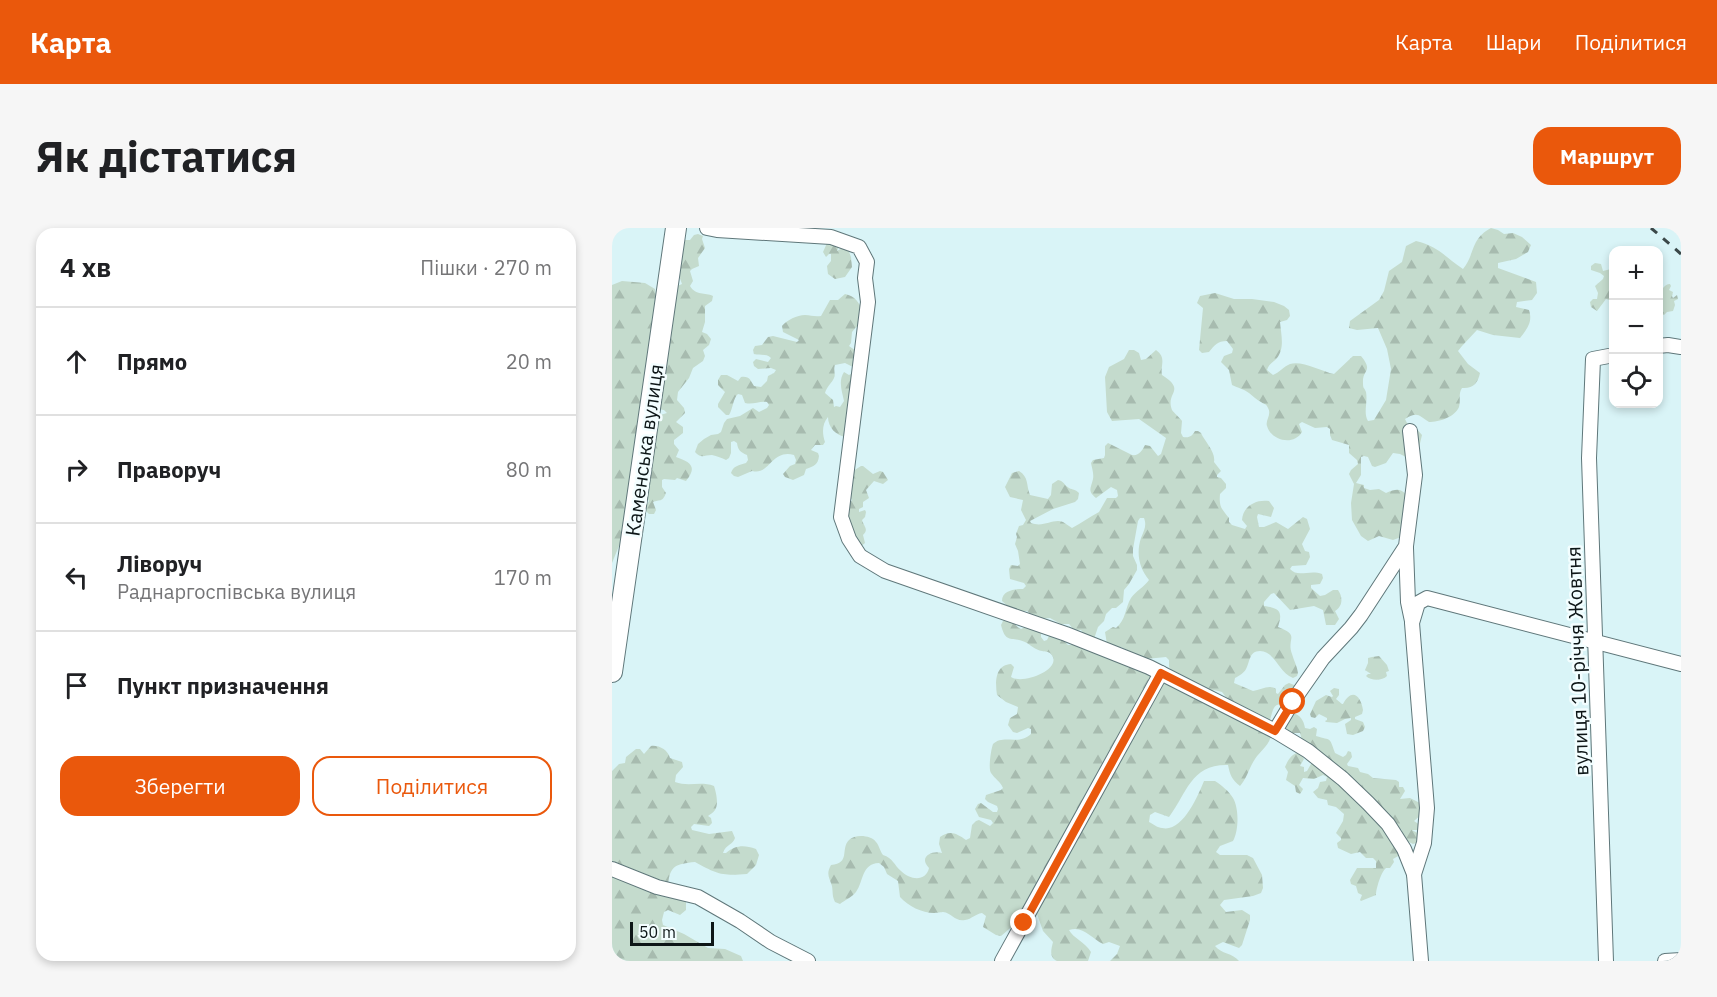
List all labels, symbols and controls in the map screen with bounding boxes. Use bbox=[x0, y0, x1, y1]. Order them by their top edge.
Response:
text: Карта bbox=[30, 24, 111, 61]
text: Карта bbox=[1395, 28, 1453, 56]
text: Шари bbox=[1486, 28, 1542, 56]
text: Поділитися bbox=[1575, 28, 1687, 56]
button: Маршрут bbox=[1533, 127, 1681, 185]
text: Як дістатися bbox=[36, 129, 297, 184]
map controls bbox=[1609, 246, 1663, 408]
button: + bbox=[1609, 246, 1663, 300]
text: 4 хв bbox=[60, 250, 111, 284]
text: Пішки · 270 m bbox=[420, 254, 552, 281]
button: − bbox=[1609, 300, 1663, 354]
icon: ahead bbox=[60, 345, 93, 378]
text: Прямо bbox=[117, 347, 187, 376]
text: 20 m bbox=[506, 348, 552, 375]
button: locate bbox=[1609, 354, 1663, 408]
street label: Каменська вулиця bbox=[619, 362, 669, 538]
icon: right bbox=[60, 453, 93, 486]
text: Праворуч bbox=[117, 455, 221, 484]
text: 80 m bbox=[506, 456, 552, 483]
street label: вулиця 10-річчя Жовтня bbox=[1559, 546, 1595, 776]
text: Ліворуч bbox=[117, 549, 202, 578]
icon: left bbox=[60, 561, 93, 594]
text: 170 m bbox=[494, 564, 552, 591]
text: Раднаргоспівська вулиця bbox=[117, 578, 356, 605]
icon: arrive bbox=[60, 669, 93, 702]
text: Пункт призначення bbox=[117, 671, 329, 700]
route start bbox=[1279, 688, 1305, 714]
button: Зберегти bbox=[60, 756, 300, 816]
button: Поділитися bbox=[312, 756, 552, 816]
route end bbox=[1010, 909, 1036, 935]
scale bar bbox=[630, 919, 714, 946]
text: 50 m bbox=[639, 922, 676, 942]

